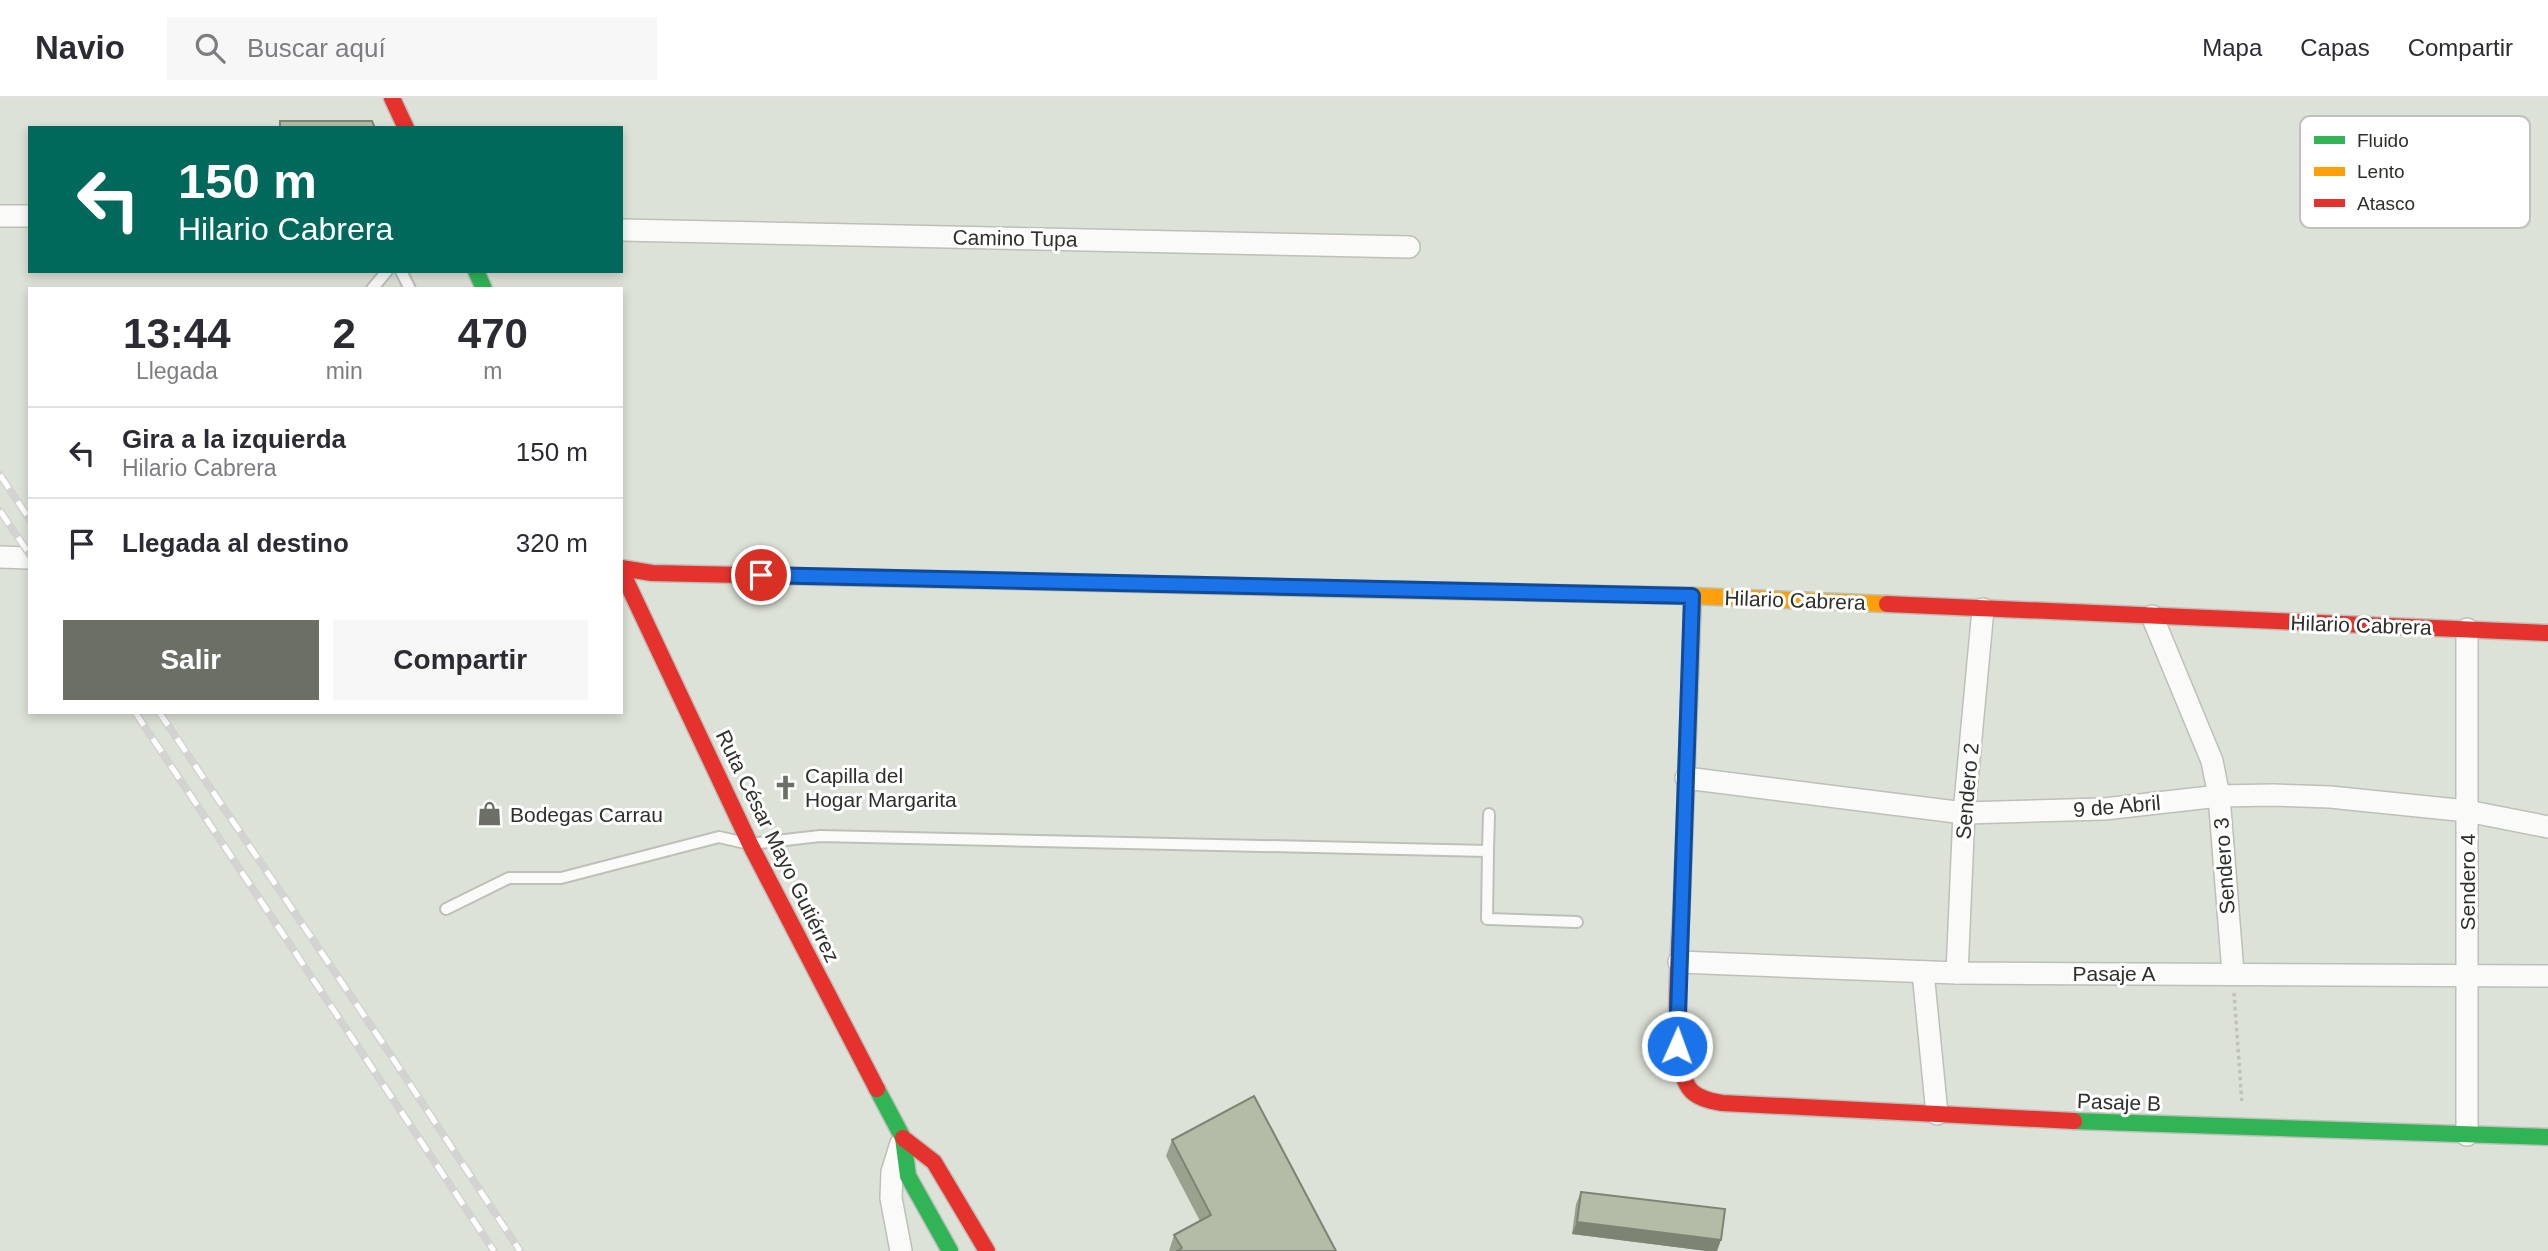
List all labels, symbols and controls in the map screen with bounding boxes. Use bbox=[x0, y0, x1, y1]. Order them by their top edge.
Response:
search box bbox=[167, 17, 657, 80]
text: Navio bbox=[35, 29, 125, 66]
icon: search bbox=[191, 29, 229, 67]
text: Buscar aquí bbox=[247, 33, 386, 63]
text: Mapa bbox=[2202, 34, 2262, 61]
text: Capas bbox=[2300, 34, 2370, 61]
text: Compartir bbox=[2408, 34, 2513, 61]
legend bbox=[2300, 116, 2530, 228]
text: Fluido bbox=[2357, 130, 2409, 151]
icon: left bbox=[63, 154, 154, 245]
text: 150 m bbox=[178, 154, 317, 208]
text: Lento bbox=[2357, 161, 2405, 182]
text: Atasco bbox=[2357, 193, 2415, 214]
text: Hilario Cabrera bbox=[178, 211, 393, 247]
street label: Camino Tupa bbox=[952, 225, 1078, 251]
text: 13:44 bbox=[123, 310, 231, 357]
text: 2 bbox=[332, 310, 356, 357]
text: 470 bbox=[458, 310, 528, 357]
text: Llegada bbox=[136, 358, 218, 384]
text: min bbox=[326, 358, 363, 384]
text: m bbox=[483, 358, 502, 384]
text: Gira a la izquierda bbox=[122, 424, 346, 454]
icon: left bbox=[63, 434, 101, 472]
text: 150 m bbox=[516, 437, 588, 467]
text: Hilario Cabrera bbox=[122, 455, 277, 481]
icon: arrive bbox=[63, 525, 101, 563]
text: Llegada al destino bbox=[122, 528, 349, 558]
text: 320 m bbox=[516, 528, 588, 558]
pin bbox=[731, 545, 791, 605]
icon: arrive bbox=[742, 556, 780, 594]
street label: Hilario Cabrera bbox=[1724, 586, 1866, 614]
street label: Hilario Cabrera bbox=[2290, 611, 2432, 639]
button: Salir bbox=[63, 620, 319, 700]
button: Compartir bbox=[333, 620, 588, 700]
street label: Ruta César Mayo Gutiérrez bbox=[712, 726, 844, 966]
street label: Sendero 2 bbox=[1951, 742, 1983, 840]
place label: Capilla del Hogar Margarita bbox=[805, 764, 957, 811]
church icon: Capilla del Hogar Margarita bbox=[771, 773, 799, 801]
street label: 9 de Abril bbox=[2072, 791, 2162, 821]
shop icon: Bodegas Carrau bbox=[476, 800, 504, 828]
place label: Bodegas Carrau bbox=[510, 803, 663, 826]
street label: Sendero 3 bbox=[2209, 817, 2239, 915]
street label: Sendero 4 bbox=[2456, 833, 2479, 930]
street label: Pasaje A bbox=[2073, 962, 2155, 985]
position arrow bbox=[1640, 1009, 1714, 1083]
street label: Pasaje B bbox=[2077, 1089, 2161, 1115]

